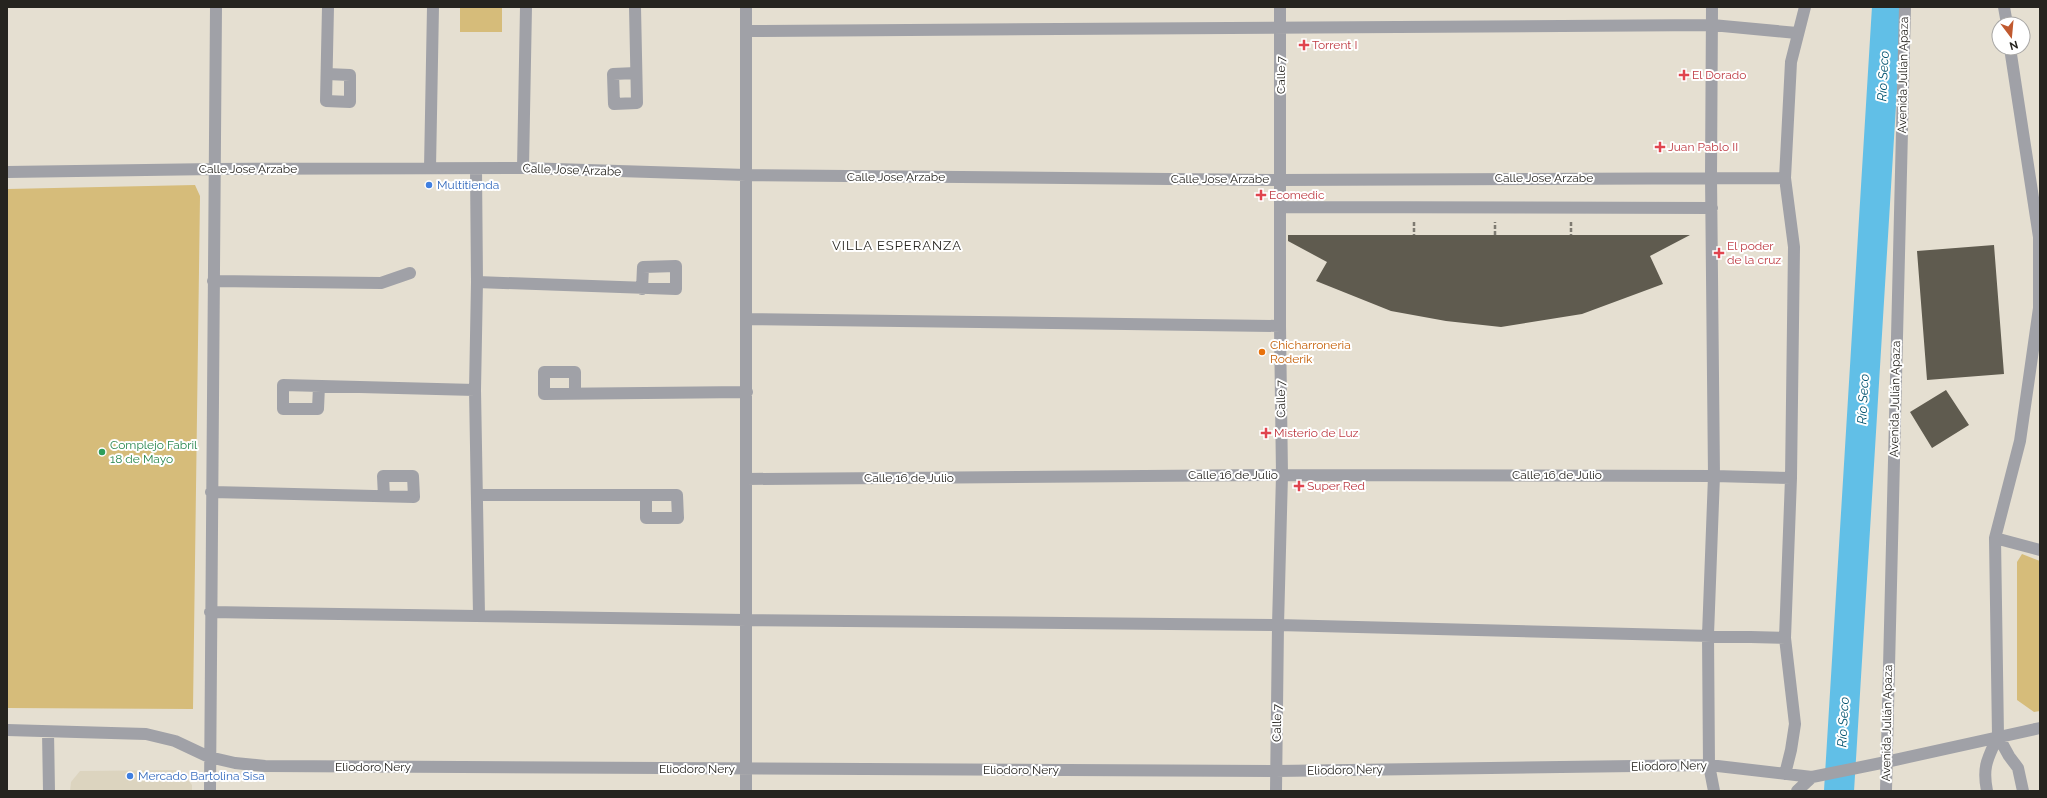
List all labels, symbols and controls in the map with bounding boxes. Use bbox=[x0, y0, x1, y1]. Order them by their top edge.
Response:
north arrow bbox=[1991, 16, 2031, 56]
street label: Avenida Julián Apaza bbox=[1895, 17, 1911, 133]
place label: Torrent I bbox=[1312, 38, 1357, 52]
text: N bbox=[2008, 38, 2019, 53]
marker: Torrent I bbox=[1299, 40, 1309, 50]
water label: Río Seco bbox=[1874, 50, 1892, 102]
street label: Calle 7 bbox=[1274, 56, 1288, 94]
place label: El Dorado bbox=[1692, 68, 1746, 82]
marker: El Dorado bbox=[1679, 70, 1689, 80]
place label: Juan Pablo II bbox=[1668, 140, 1738, 154]
marker: Juan Pablo II bbox=[1655, 142, 1665, 152]
street label: Calle Jose Arzabe bbox=[522, 161, 622, 179]
street label: Calle Jose Arzabe bbox=[199, 162, 297, 176]
street label: Calle Jose Arzabe bbox=[847, 170, 945, 184]
street label: Calle Jose Arzabe bbox=[1495, 171, 1593, 185]
street label: Calle Jose Arzabe bbox=[1171, 172, 1269, 186]
place label: Multitienda bbox=[437, 178, 499, 192]
marker: Multitienda bbox=[424, 180, 434, 190]
place label: Ecomedic bbox=[1269, 188, 1325, 202]
marker: Ecomedic bbox=[1256, 190, 1266, 200]
district label: VILLA ESPERANZA bbox=[832, 238, 962, 253]
place label: El poder de la cruz bbox=[1727, 239, 1781, 267]
marker: El poder de la cruz bbox=[1714, 248, 1724, 258]
place label: Chicharroneria Roderik bbox=[1270, 338, 1351, 366]
street label: Avenida Julián Apaza bbox=[1887, 341, 1903, 457]
marker: Chicharroneria Roderik bbox=[1257, 347, 1267, 357]
water label: Río Seco bbox=[1854, 373, 1872, 425]
street label: Calle 7 bbox=[1274, 379, 1288, 418]
place label: Misterio de Luz bbox=[1274, 426, 1359, 440]
marker: Misterio de Luz bbox=[1261, 428, 1271, 438]
place label: Complejo Fabril 18 de Mayo bbox=[110, 438, 198, 466]
marker: Complejo Fabril 18 de Mayo bbox=[97, 447, 107, 457]
street label: Calle 16 de Julio bbox=[1188, 468, 1278, 482]
street label: Calle 16 de Julio bbox=[1512, 468, 1602, 482]
street label: Calle 16 de Julio bbox=[864, 471, 954, 485]
place label: Super Red bbox=[1307, 479, 1365, 493]
marker: Super Red bbox=[1294, 481, 1304, 491]
street label: Avenida Julián Apaza bbox=[1879, 665, 1895, 781]
water label: Río Seco bbox=[1834, 696, 1852, 748]
street label: Calle 7 bbox=[1270, 703, 1284, 742]
street label: Eliodoro Nery bbox=[1631, 758, 1708, 774]
street label: Eliodoro Nery bbox=[335, 760, 412, 774]
street label: Eliodoro Nery bbox=[659, 762, 736, 776]
street label: Eliodoro Nery bbox=[1307, 762, 1384, 778]
street label: Eliodoro Nery bbox=[983, 763, 1060, 777]
place label: Mercado Bartolina Sisa bbox=[138, 769, 265, 783]
marker: Mercado Bartolina Sisa bbox=[125, 771, 135, 781]

